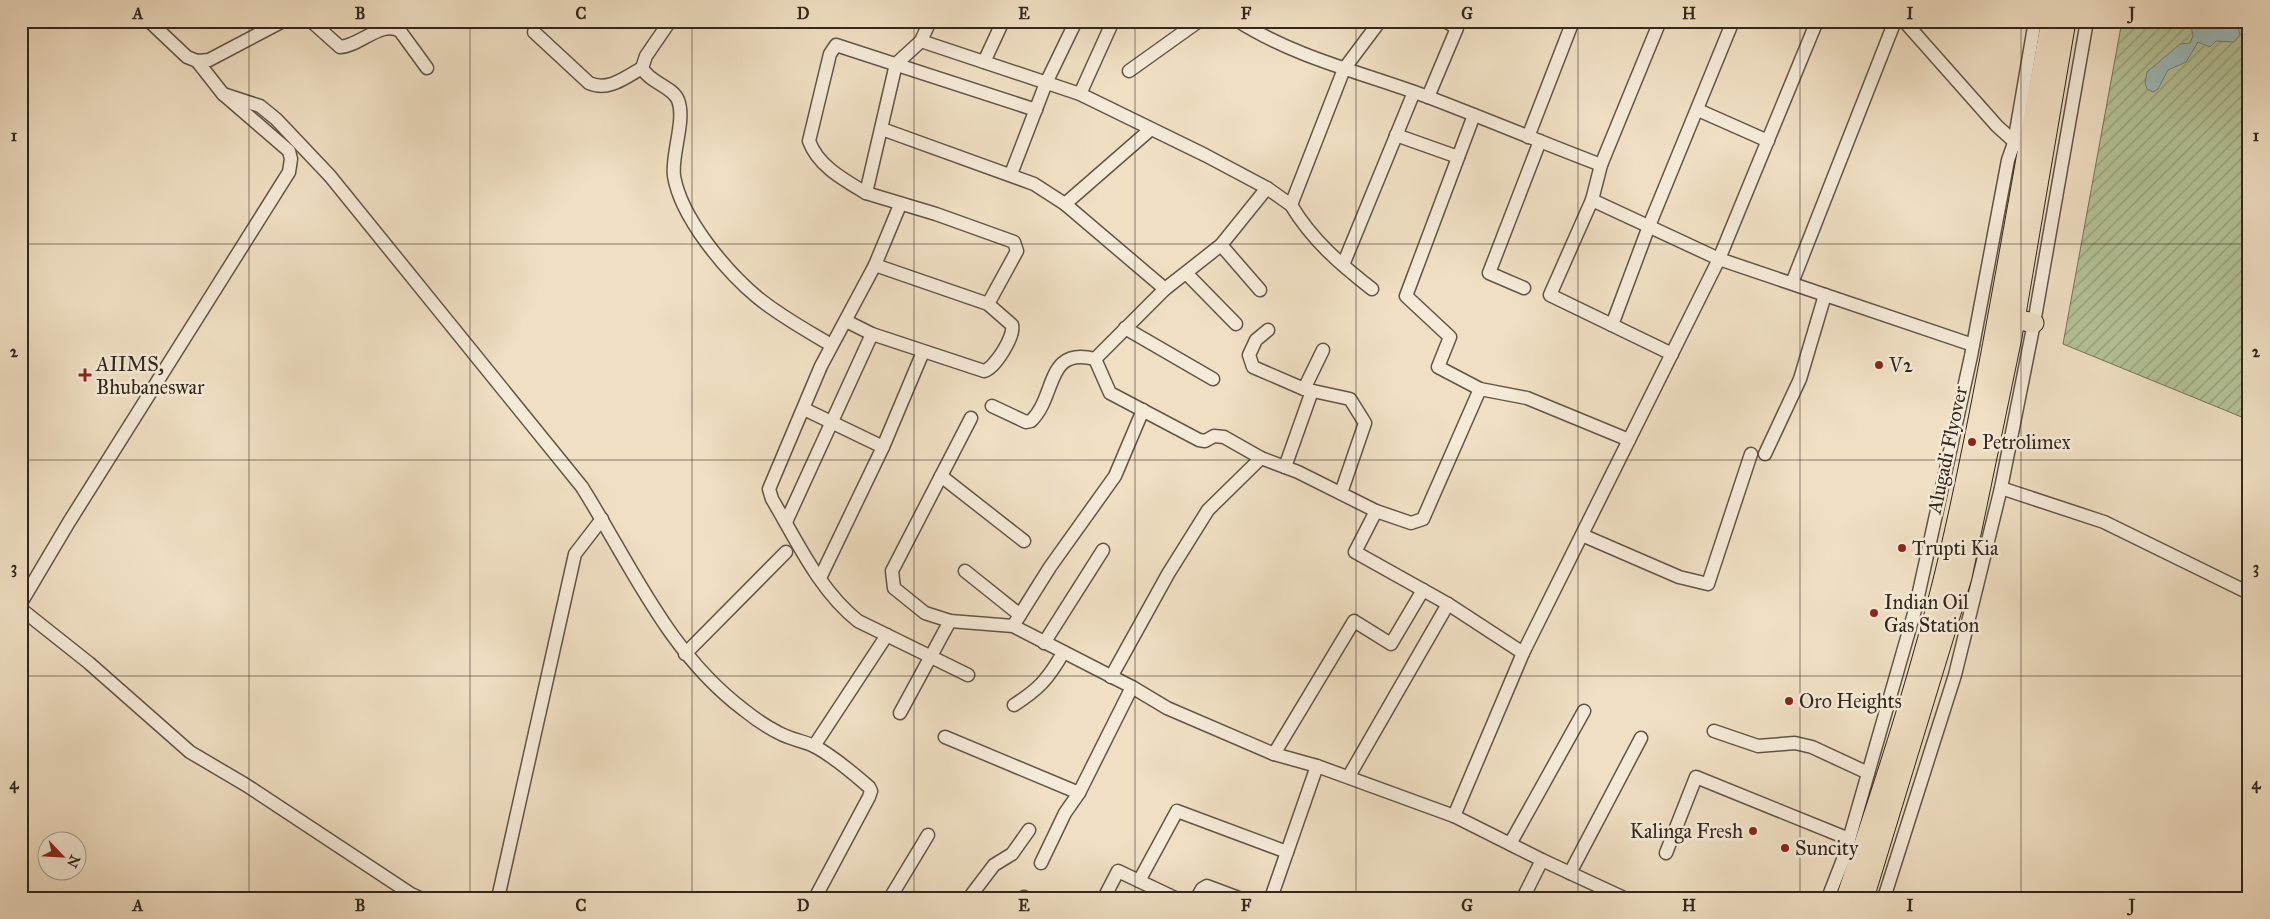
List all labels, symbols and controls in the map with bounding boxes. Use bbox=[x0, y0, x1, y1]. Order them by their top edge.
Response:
text: A bbox=[132, 4, 144, 23]
text: B bbox=[355, 4, 365, 23]
text: C bbox=[576, 4, 587, 23]
text: D bbox=[797, 4, 810, 23]
text: E bbox=[1018, 4, 1030, 23]
text: F bbox=[1241, 4, 1252, 23]
text: G bbox=[1461, 4, 1473, 23]
text: H bbox=[1682, 4, 1696, 23]
text: I bbox=[1907, 4, 1914, 23]
text: J bbox=[2127, 4, 2136, 24]
text: 1 bbox=[11, 126, 18, 145]
text: 1 bbox=[2253, 126, 2260, 145]
text: 2 bbox=[10, 342, 19, 361]
text: 2 bbox=[2252, 342, 2261, 361]
place label: AIIMS, Bhubaneswar bbox=[95, 352, 205, 399]
place label: V2 bbox=[1888, 353, 1913, 377]
marker: V2 bbox=[1873, 359, 1885, 371]
marker: AIIMS, Bhubaneswar bbox=[78, 368, 92, 382]
street label: Alugadi Flyover bbox=[1922, 384, 1973, 517]
place label: Petrolimex bbox=[1982, 430, 2071, 454]
marker: Petrolimex bbox=[1966, 436, 1978, 448]
place label: Trupti Kia bbox=[1912, 536, 1999, 560]
marker: Trupti Kia bbox=[1896, 542, 1908, 554]
text: 3 bbox=[11, 558, 17, 578]
text: 3 bbox=[2253, 558, 2259, 578]
place label: Indian Oil Gas Station bbox=[1884, 590, 1979, 637]
marker: Indian Oil Gas Station bbox=[1868, 607, 1880, 619]
place label: Oro Heights bbox=[1799, 689, 1902, 714]
marker: Oro Heights bbox=[1783, 695, 1795, 707]
text: 4 bbox=[10, 774, 20, 794]
text: 4 bbox=[2252, 774, 2262, 794]
place label: Kalinga Fresh bbox=[1630, 819, 1743, 844]
marker: Kalinga Fresh bbox=[1747, 825, 1759, 837]
north arrow bbox=[38, 832, 88, 882]
place label: Suncity bbox=[1795, 836, 1859, 860]
marker: Suncity bbox=[1779, 842, 1791, 854]
text: N bbox=[63, 852, 84, 870]
text: A bbox=[132, 896, 144, 915]
text: B bbox=[355, 896, 365, 915]
text: C bbox=[576, 896, 587, 915]
text: D bbox=[797, 896, 810, 915]
text: E bbox=[1018, 896, 1030, 915]
text: F bbox=[1241, 896, 1252, 915]
text: G bbox=[1461, 896, 1473, 915]
text: H bbox=[1682, 896, 1696, 915]
text: I bbox=[1907, 896, 1914, 915]
text: J bbox=[2127, 896, 2136, 916]

